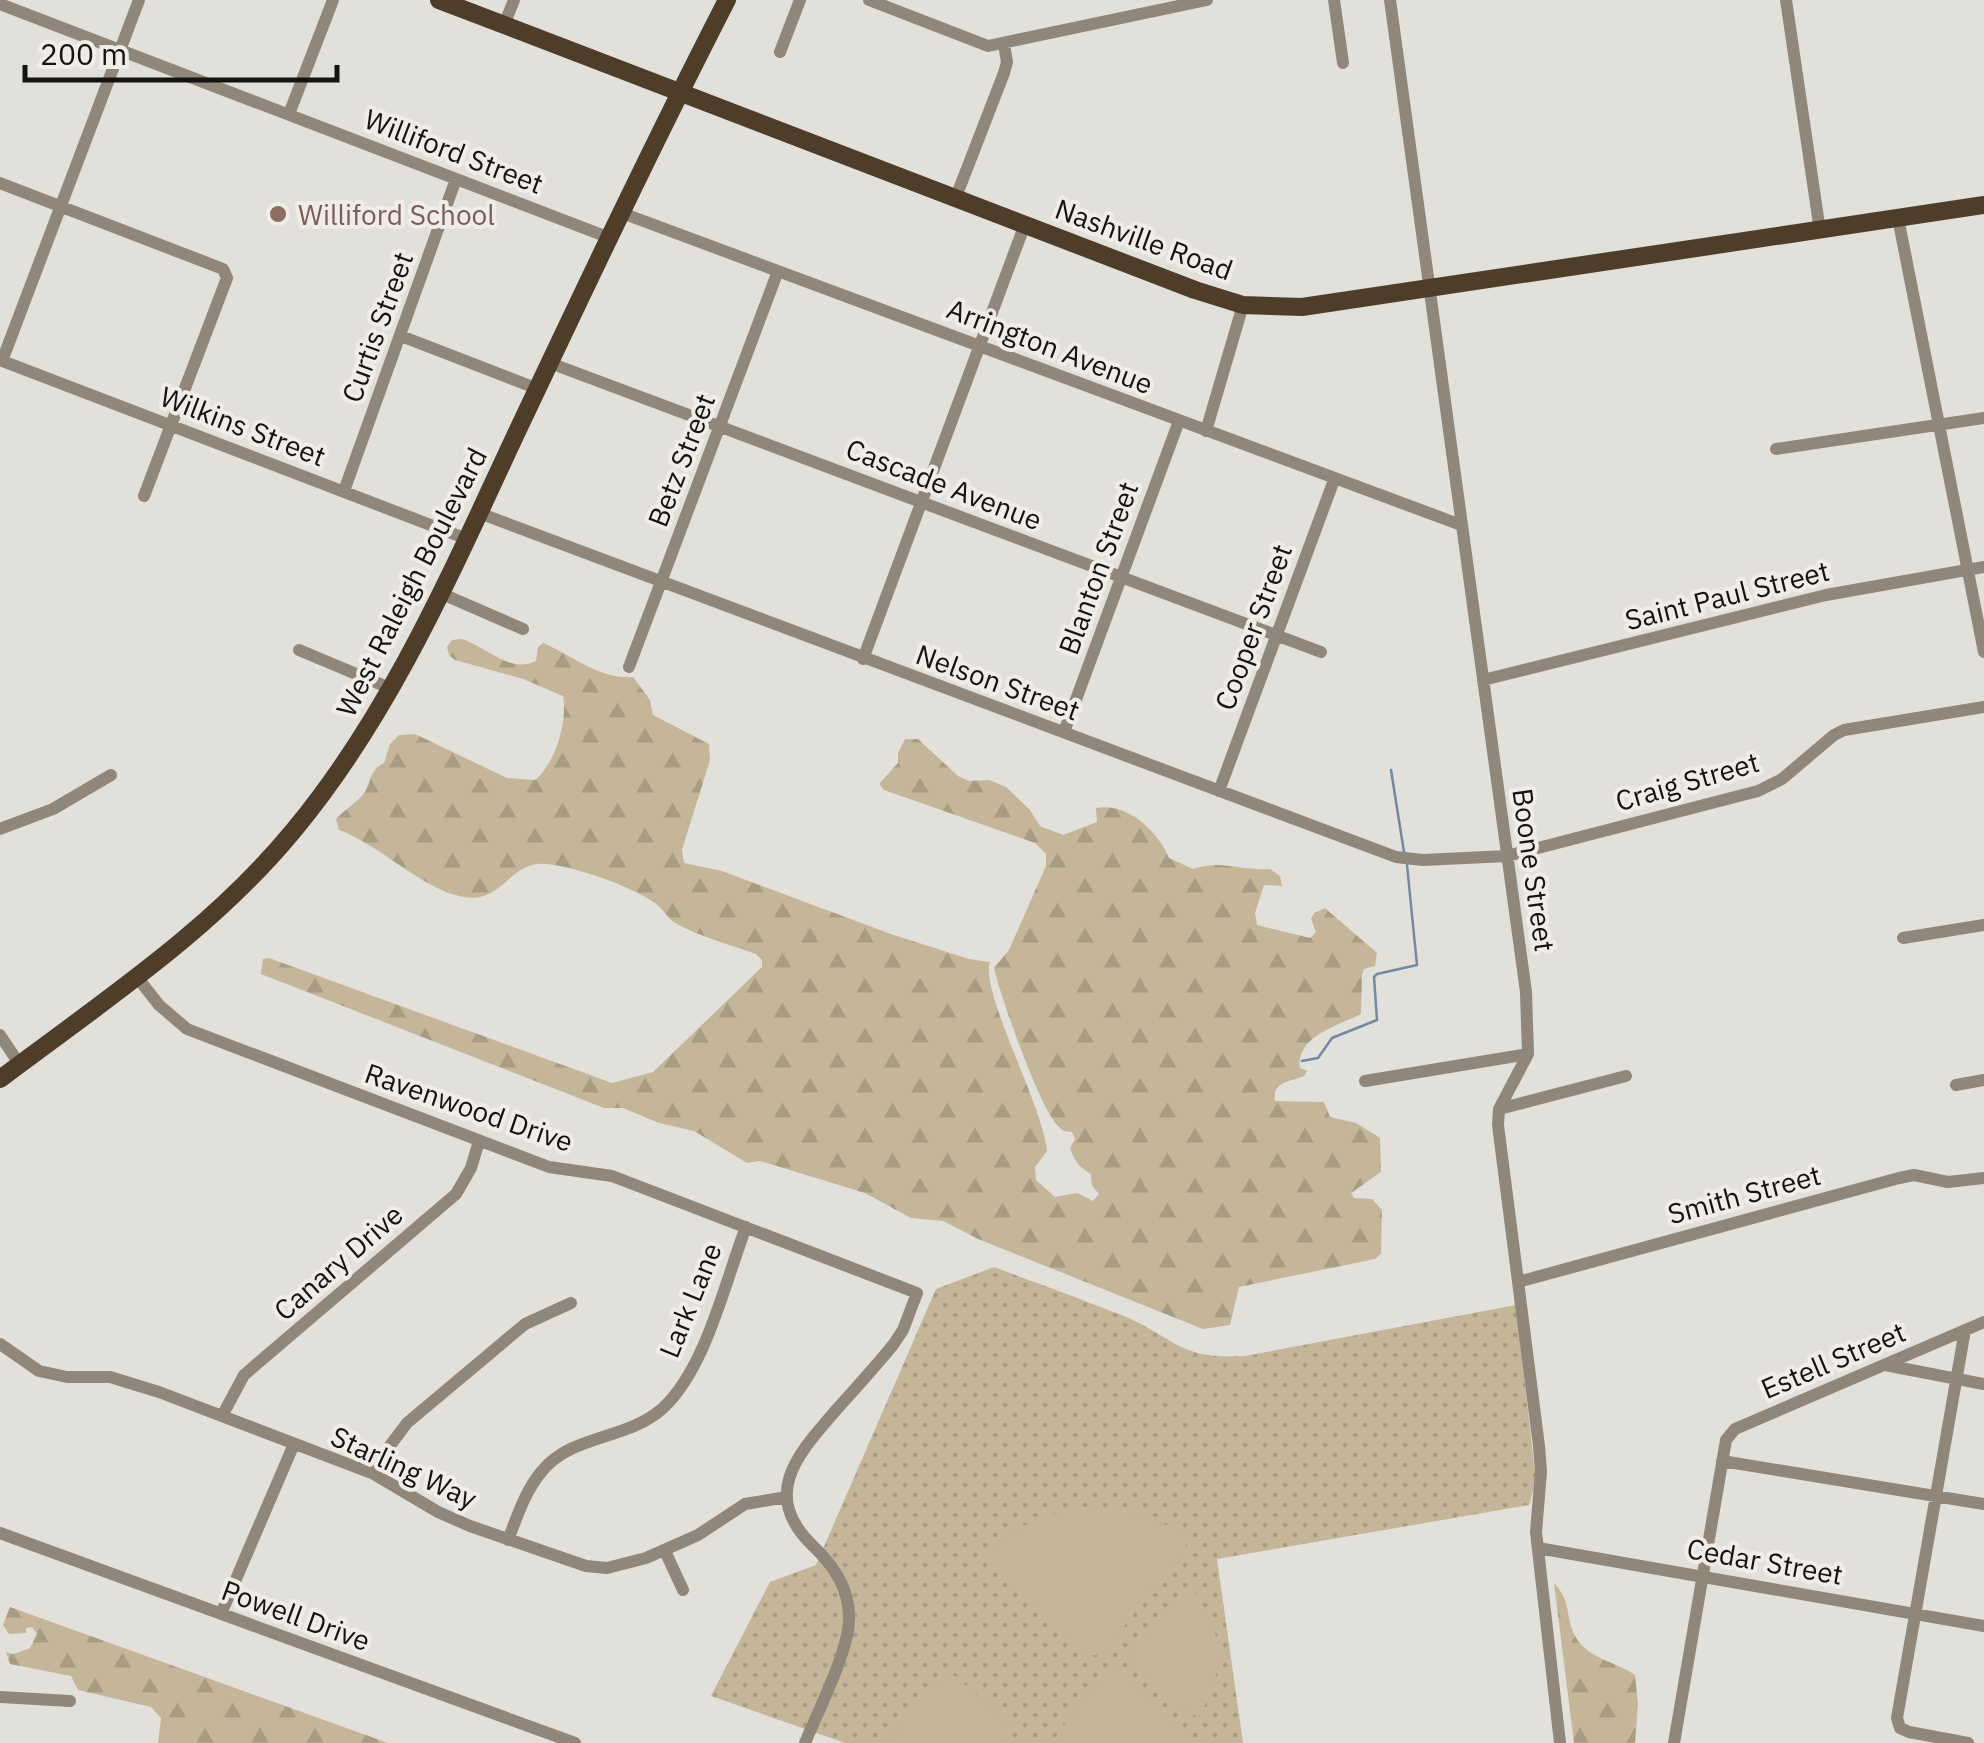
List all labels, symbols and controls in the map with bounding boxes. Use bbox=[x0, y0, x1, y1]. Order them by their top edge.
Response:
scale bar bbox=[25, 20, 338, 82]
text: 200 m bbox=[40, 34, 127, 73]
street label: Williford Street bbox=[359, 100, 549, 202]
street label: Nashville Road bbox=[1050, 190, 1238, 288]
place label: Williford School bbox=[298, 196, 495, 233]
marker: Williford School bbox=[267, 203, 289, 225]
street label: Curtis Street bbox=[333, 247, 421, 407]
street label: Arrington Avenue bbox=[942, 290, 1158, 402]
street label: Wilkins Street bbox=[155, 378, 331, 474]
street label: Betz Street bbox=[639, 388, 723, 532]
street label: Cascade Avenue bbox=[841, 430, 1047, 538]
street label: West Raleigh Boulevard bbox=[327, 441, 495, 723]
street label: Blanton Street bbox=[1050, 476, 1146, 660]
street label: Cooper Street bbox=[1206, 539, 1300, 715]
street label: Saint Paul Street bbox=[1621, 552, 1833, 638]
street label: Nelson Street bbox=[911, 635, 1085, 729]
street label: Craig Street bbox=[1611, 743, 1763, 819]
street label: Boone Street bbox=[1504, 786, 1564, 954]
street label: Ravenwood Drive bbox=[360, 1054, 578, 1160]
street label: Smith Street bbox=[1663, 1156, 1825, 1232]
street label: Canary Drive bbox=[266, 1196, 410, 1328]
street label: Lark Lane bbox=[650, 1237, 730, 1363]
street label: Estell Street bbox=[1755, 1313, 1911, 1407]
street label: Starling Way bbox=[325, 1417, 483, 1517]
street label: Cedar Street bbox=[1684, 1529, 1846, 1593]
street label: Powell Drive bbox=[217, 1571, 375, 1659]

